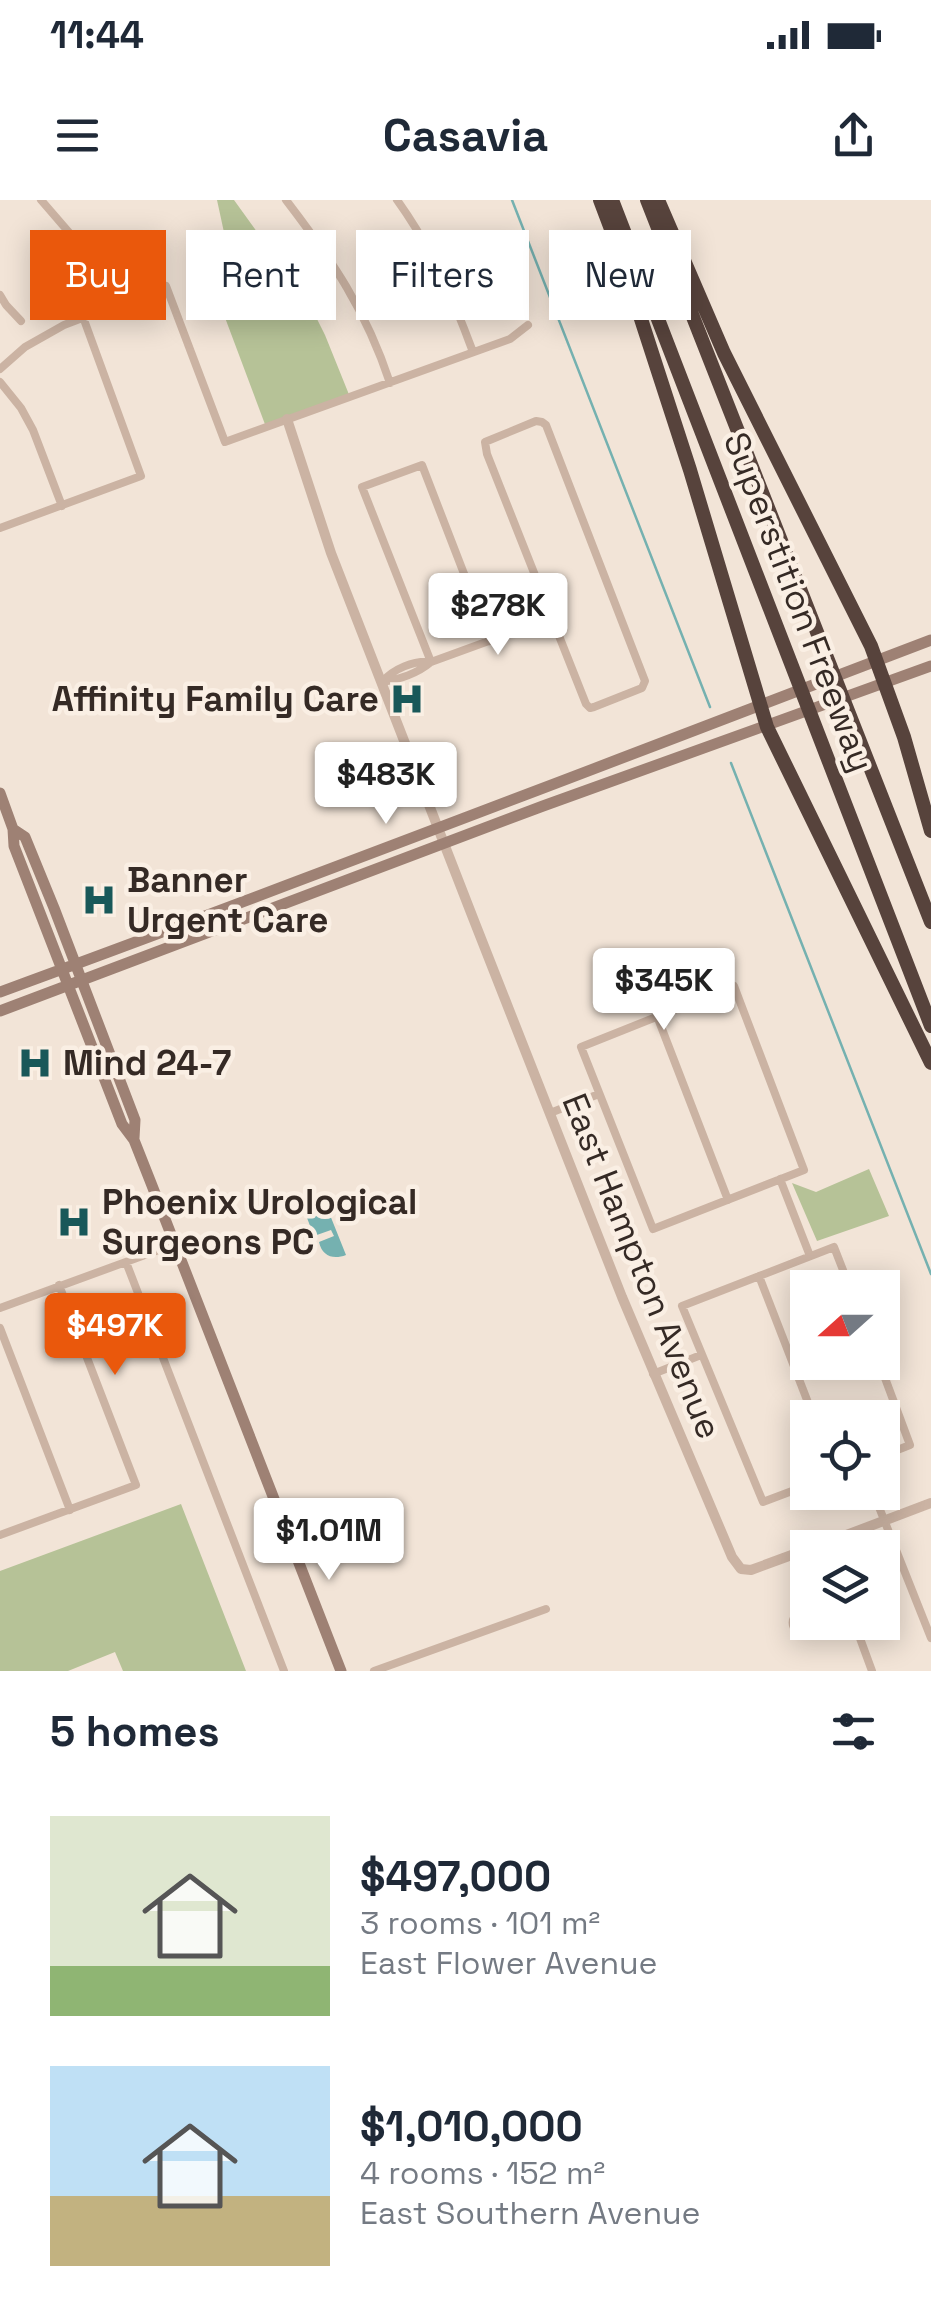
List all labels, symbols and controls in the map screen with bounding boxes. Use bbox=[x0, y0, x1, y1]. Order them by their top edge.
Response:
text: 11:44 bbox=[50, 11, 144, 59]
text: Casavia bbox=[383, 107, 548, 164]
icon: menu bbox=[50, 108, 105, 163]
icon: share bbox=[826, 108, 881, 163]
chip: Buy bbox=[30, 230, 166, 320]
chip: Rent bbox=[186, 230, 336, 320]
chip: Filters bbox=[356, 230, 529, 320]
chip: New bbox=[549, 230, 691, 320]
street label: Superstition Freeway bbox=[714, 426, 884, 778]
pin: $278K bbox=[428, 573, 568, 658]
text: $278K bbox=[450, 585, 546, 625]
place label: Affinity Family Care bbox=[52, 677, 379, 721]
hospital icon: Affinity Family Care bbox=[388, 680, 426, 718]
pin: $483K bbox=[316, 742, 456, 827]
text: $483K bbox=[337, 754, 435, 794]
place label: Banner Urgent Care bbox=[127, 858, 328, 942]
hospital icon: Banner Urgent Care bbox=[80, 881, 118, 919]
pin: $345K bbox=[594, 948, 734, 1033]
text: $345K bbox=[615, 960, 713, 1000]
place label: Mind 24-7 bbox=[63, 1041, 231, 1085]
hospital icon: Mind 24-7 bbox=[16, 1044, 54, 1082]
street label: East Hampton Avenue bbox=[553, 1087, 731, 1445]
place label: Phoenix Urological Surgeons PC bbox=[102, 1180, 417, 1264]
hospital icon: Phoenix Urological Surgeons PC bbox=[55, 1203, 93, 1241]
north arrow bbox=[790, 1270, 900, 1380]
map controls bbox=[790, 1270, 900, 1640]
pin: $497K bbox=[45, 1293, 185, 1378]
text: $497K bbox=[67, 1305, 163, 1345]
button: locate bbox=[790, 1400, 900, 1510]
pin: $1.01M bbox=[248, 1498, 410, 1583]
text: $1.01M bbox=[276, 1510, 382, 1550]
button: layers bbox=[790, 1530, 900, 1640]
icon: filters bbox=[826, 1704, 881, 1759]
text: 5 homes bbox=[50, 1705, 220, 1758]
text: $497,000 bbox=[360, 1850, 551, 1903]
icon: home bbox=[130, 1856, 250, 1976]
text: 3 rooms · 101 m² bbox=[360, 1903, 600, 1943]
text: East Flower Avenue bbox=[360, 1943, 657, 1983]
text: $1,010,000 bbox=[360, 2100, 583, 2153]
icon: home bbox=[130, 2106, 250, 2226]
text: 4 rooms · 152 m² bbox=[360, 2153, 605, 2193]
text: East Southern Avenue bbox=[360, 2193, 700, 2233]

